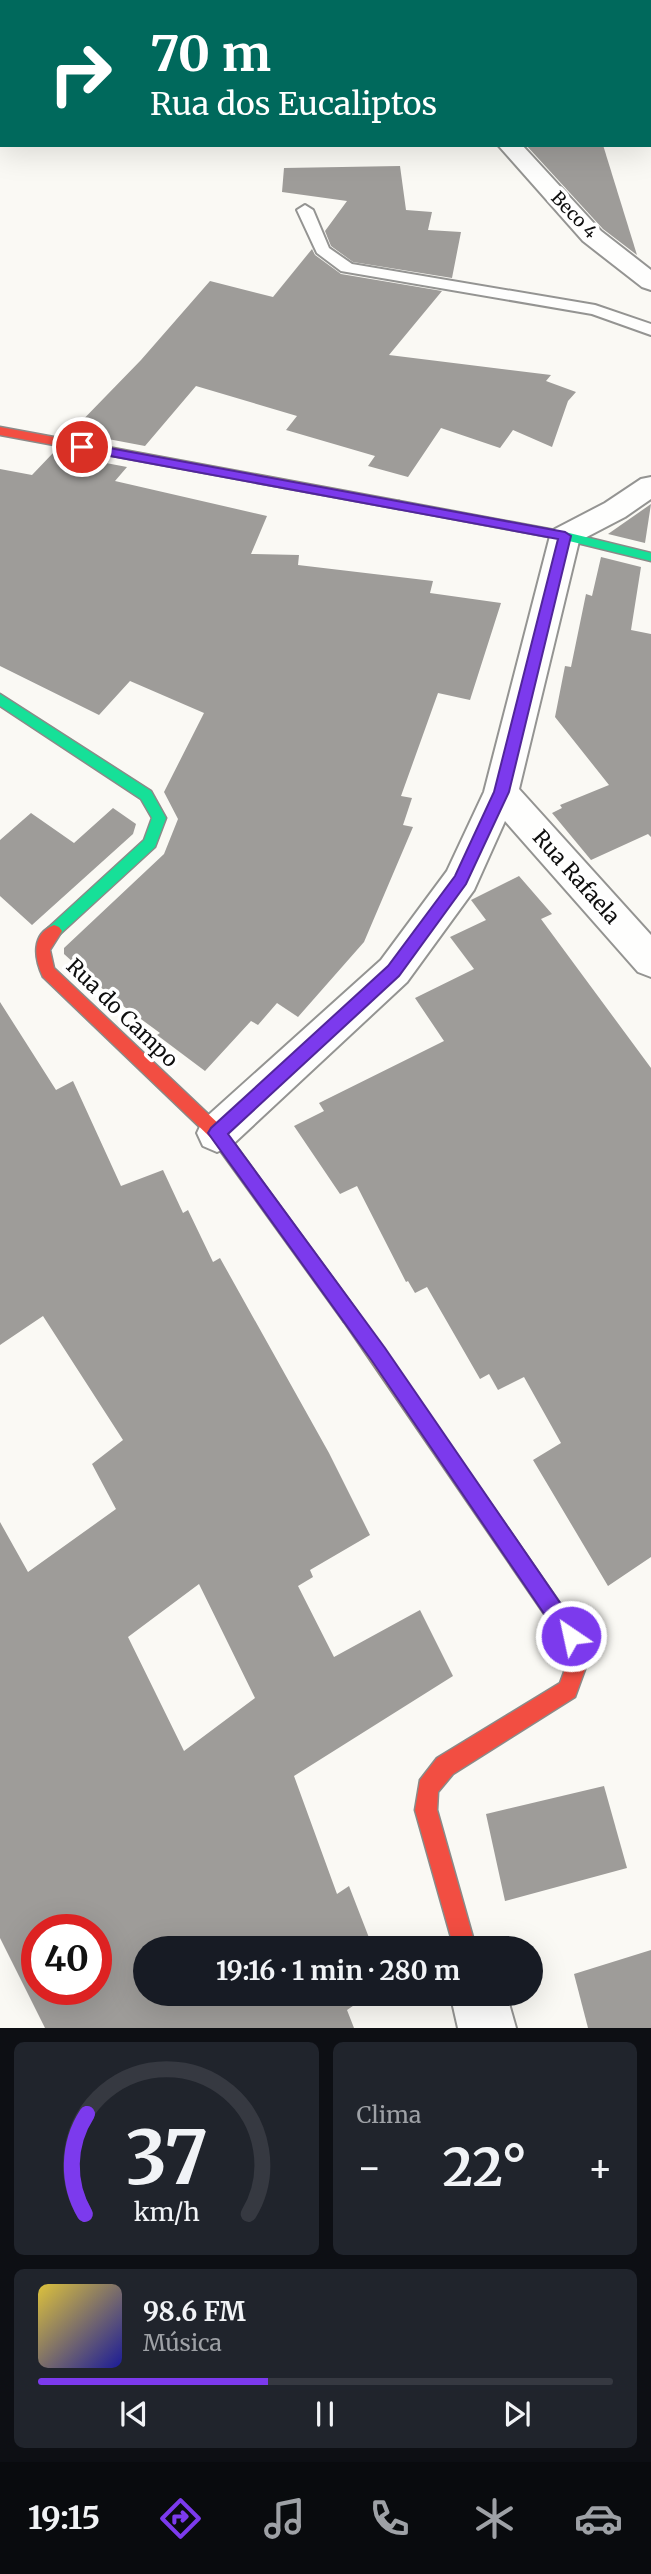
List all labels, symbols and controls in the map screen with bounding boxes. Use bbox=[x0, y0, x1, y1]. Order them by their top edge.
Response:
text: 70 m bbox=[150, 23, 271, 84]
icon: right bbox=[35, 28, 126, 119]
text: Rua dos Eucaliptos bbox=[150, 84, 437, 124]
street label: Beco 4 bbox=[546, 186, 602, 243]
pin bbox=[52, 417, 112, 477]
icon: arrive bbox=[63, 428, 101, 466]
street label: Rua Rafaela bbox=[527, 824, 626, 929]
street label: Rua do Campo bbox=[61, 953, 184, 1073]
position arrow bbox=[534, 1599, 608, 1673]
speed limit sign: 40 bbox=[21, 1914, 112, 2005]
text: 19:16 · 1 min · 280 m bbox=[216, 1954, 460, 1987]
text: Clima bbox=[357, 2100, 421, 2129]
text: 37 bbox=[125, 2113, 208, 2205]
text: 22° bbox=[443, 2135, 527, 2200]
text: − bbox=[357, 2144, 382, 2191]
text: + bbox=[588, 2144, 613, 2191]
text: km/h bbox=[133, 2196, 199, 2228]
text: 98.6 FM bbox=[143, 2295, 246, 2328]
text: Música bbox=[143, 2328, 222, 2357]
icon: previous bbox=[115, 2395, 153, 2433]
icon: pause bbox=[306, 2395, 344, 2433]
icon: next bbox=[498, 2395, 536, 2433]
icon: directions bbox=[156, 2494, 205, 2543]
icon: music bbox=[260, 2494, 309, 2543]
icon: phone bbox=[365, 2494, 414, 2543]
icon: climate bbox=[470, 2494, 519, 2543]
icon: car bbox=[574, 2494, 623, 2543]
text: 19:15 bbox=[28, 2498, 100, 2538]

